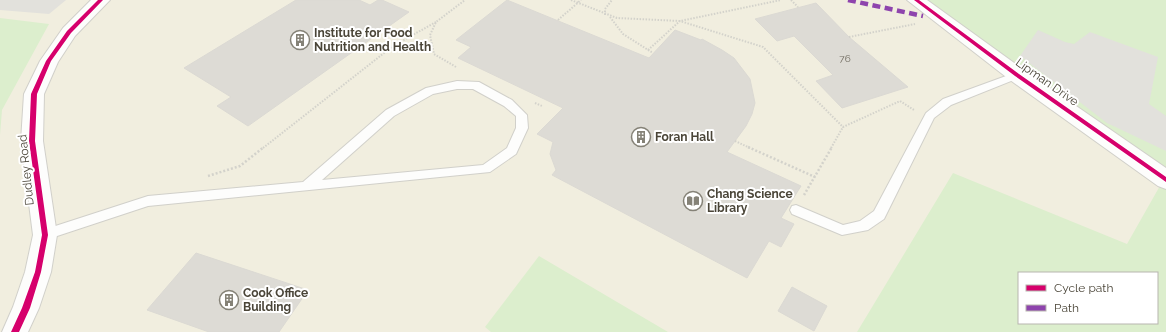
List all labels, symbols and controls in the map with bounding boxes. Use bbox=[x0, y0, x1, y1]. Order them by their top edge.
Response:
place label: Institute for Food Nutrition and Health bbox=[314, 26, 431, 54]
building icon: Institute for Food Nutrition and Health bbox=[289, 29, 311, 51]
house number: 76 bbox=[839, 53, 851, 64]
street label: Lipman Drive bbox=[1013, 55, 1081, 109]
building icon: Foran Hall bbox=[630, 126, 652, 148]
place label: Foran Hall bbox=[655, 130, 714, 144]
street label: Dudley Road bbox=[15, 134, 37, 206]
place label: Chang Science Library bbox=[707, 187, 793, 215]
library icon: Chang Science Library bbox=[682, 190, 704, 212]
legend bbox=[1018, 272, 1158, 324]
text: Cycle path bbox=[1054, 281, 1113, 295]
place label: Cook Office Building bbox=[243, 286, 308, 314]
building icon: Cook Office Building bbox=[218, 289, 240, 311]
text: Path bbox=[1054, 301, 1079, 315]

